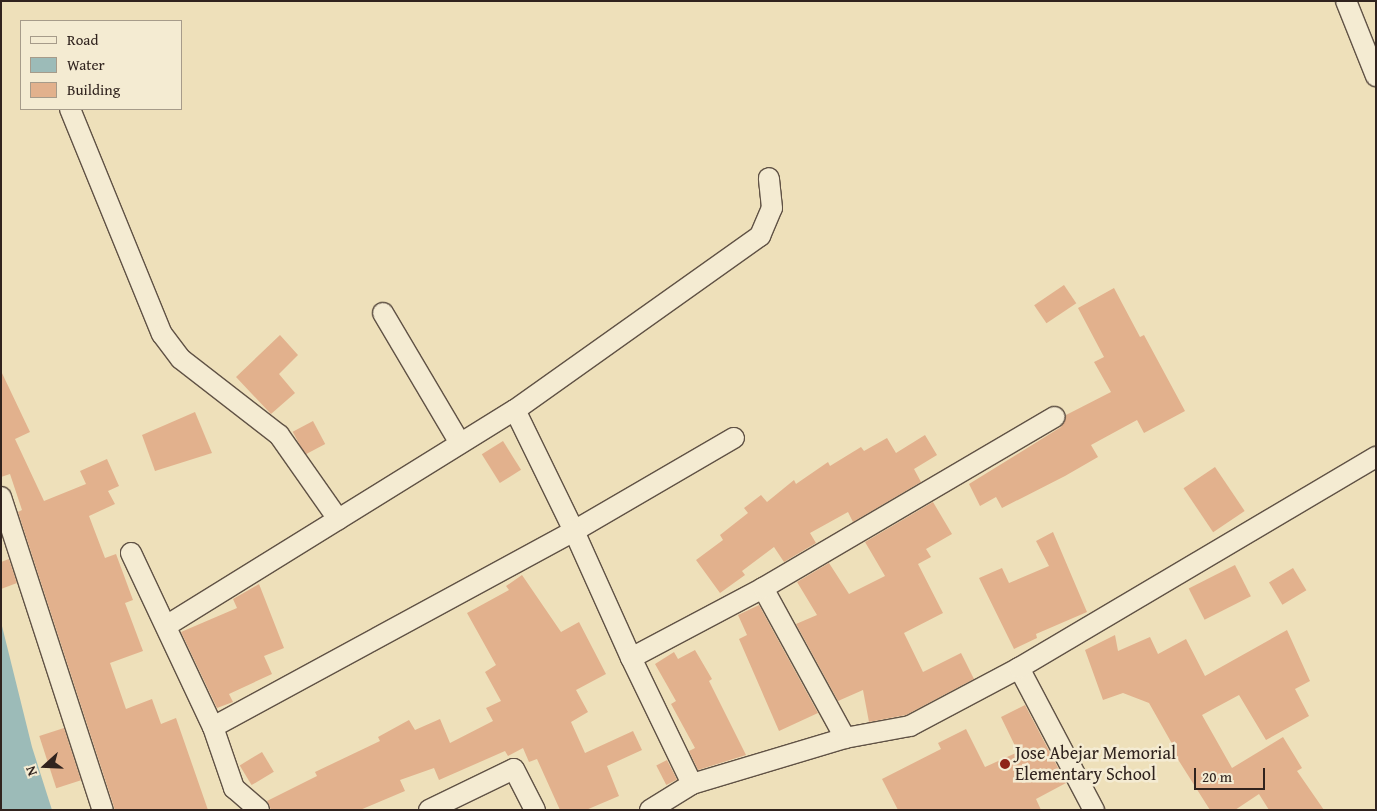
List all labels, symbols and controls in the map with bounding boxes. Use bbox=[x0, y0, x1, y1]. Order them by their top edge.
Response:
legend bbox=[20, 20, 182, 110]
text: Road bbox=[67, 29, 98, 50]
text: Water bbox=[67, 54, 105, 75]
text: Building bbox=[67, 79, 120, 100]
north arrow bbox=[20, 741, 70, 791]
place label: Jose Abejar Memorial Elementary School bbox=[1015, 743, 1176, 786]
marker: Jose Abejar Memorial Elementary School bbox=[999, 758, 1011, 770]
scale bar bbox=[1197, 758, 1268, 790]
text: N bbox=[20, 763, 42, 779]
text: 20 m bbox=[1202, 766, 1232, 787]

